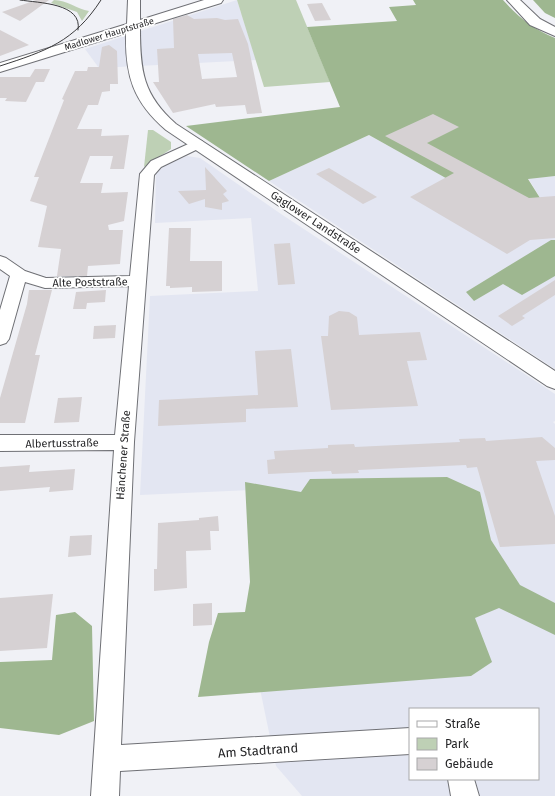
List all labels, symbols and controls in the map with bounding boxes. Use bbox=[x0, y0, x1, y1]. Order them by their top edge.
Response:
street label: Madlower Hauptstraße bbox=[63, 16, 155, 52]
street label: Gaglower Landstraße bbox=[268, 188, 363, 256]
street label: Alte Poststraße bbox=[52, 275, 128, 290]
street label: Hänchener Straße bbox=[114, 410, 133, 500]
street label: Albertusstraße bbox=[25, 436, 99, 451]
legend bbox=[409, 708, 539, 780]
text: Straße bbox=[445, 717, 480, 731]
text: Park bbox=[445, 737, 469, 751]
street label: Am Stadtrand bbox=[217, 740, 299, 761]
text: Gebäude bbox=[445, 757, 493, 771]

